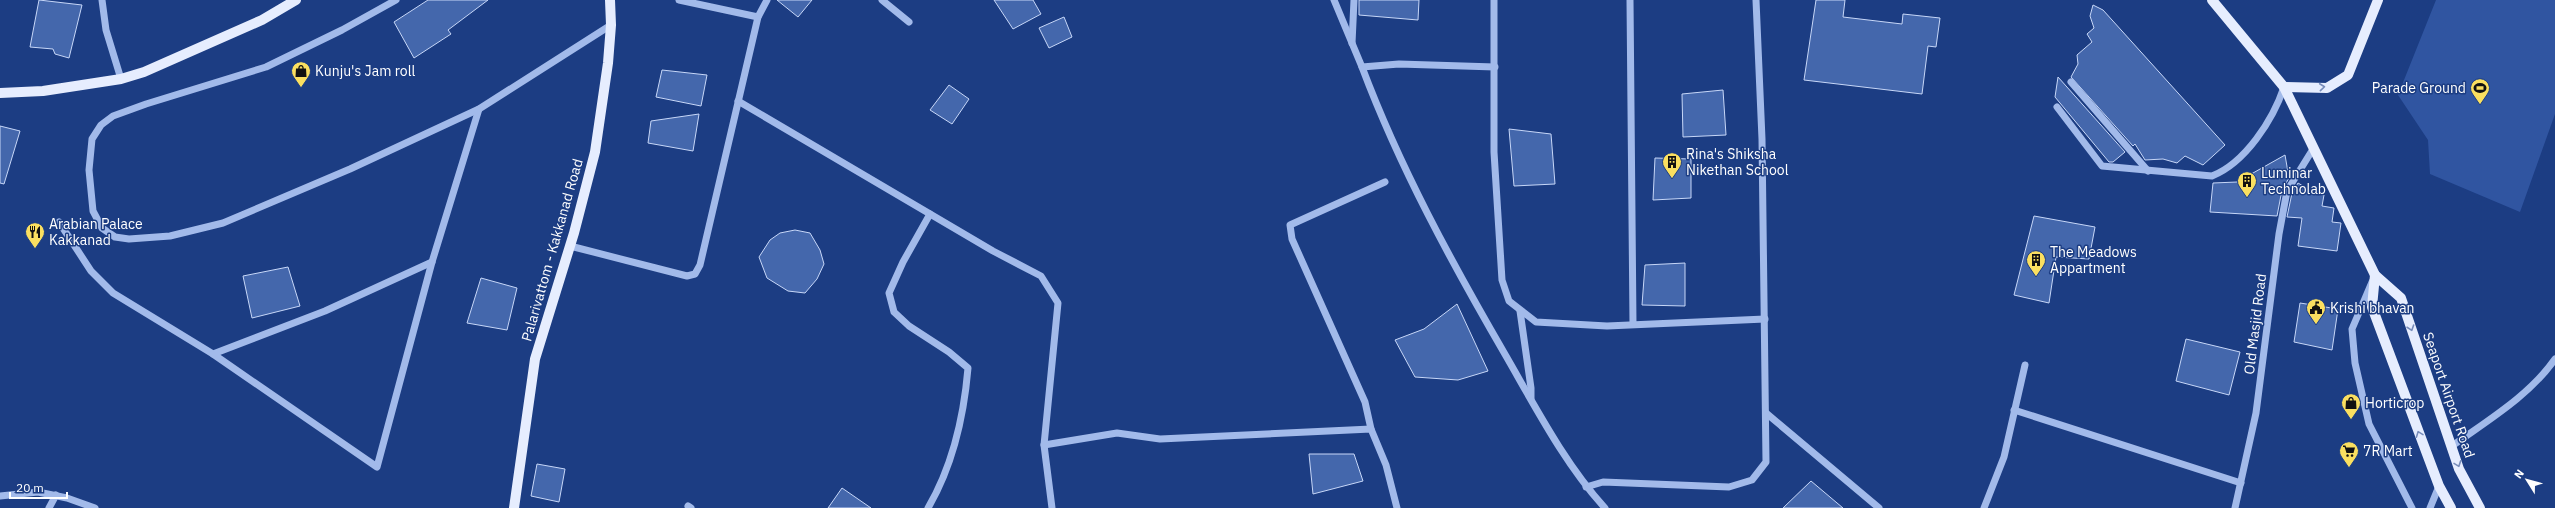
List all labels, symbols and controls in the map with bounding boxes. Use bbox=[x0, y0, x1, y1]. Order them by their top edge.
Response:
shop icon: Kunju's Jam roll bbox=[290, 60, 312, 88]
place label: Kunju's Jam roll bbox=[315, 62, 415, 80]
sports icon: Parade Ground bbox=[2469, 77, 2491, 105]
place label: Parade Ground bbox=[2372, 79, 2466, 97]
one-way arrow bbox=[2319, 83, 2326, 92]
place label: Rina's Shiksha Nikethan School bbox=[1686, 145, 1789, 179]
building icon: Rina's Shiksha Nikethan School bbox=[1661, 151, 1683, 179]
street label: Palarivattom - Kakkanad Road bbox=[517, 157, 587, 343]
place label: Luminar Technolab bbox=[2261, 164, 2326, 198]
building icon: Luminar Technolab bbox=[2236, 170, 2258, 198]
place label: Arabian Palace Kakkanad bbox=[49, 215, 143, 249]
restaurant icon: Arabian Palace Kakkanad bbox=[24, 221, 46, 249]
place label: The Meadows Appartment bbox=[2050, 243, 2137, 277]
building icon: The Meadows Appartment bbox=[2025, 249, 2047, 277]
street label: Old Masjid Road bbox=[2240, 273, 2270, 375]
public building icon: Krishi bhavan bbox=[2305, 297, 2327, 325]
place label: Krishi bhavan bbox=[2330, 299, 2415, 317]
one-way arrow bbox=[2407, 325, 2415, 332]
street label: Seaport Airport Road bbox=[2419, 330, 2479, 460]
shop icon: Horticrop bbox=[2340, 392, 2362, 420]
place label: Horticrop bbox=[2365, 394, 2424, 412]
one-way arrow bbox=[2416, 430, 2424, 437]
supermarket icon: 7R Mart bbox=[2338, 440, 2360, 468]
place label: 7R Mart bbox=[2363, 442, 2413, 460]
north arrow bbox=[2507, 460, 2547, 500]
one-way arrow bbox=[2453, 461, 2462, 468]
text: N bbox=[2511, 467, 2527, 481]
scale bar bbox=[10, 474, 67, 500]
text: 20 m bbox=[16, 480, 44, 495]

